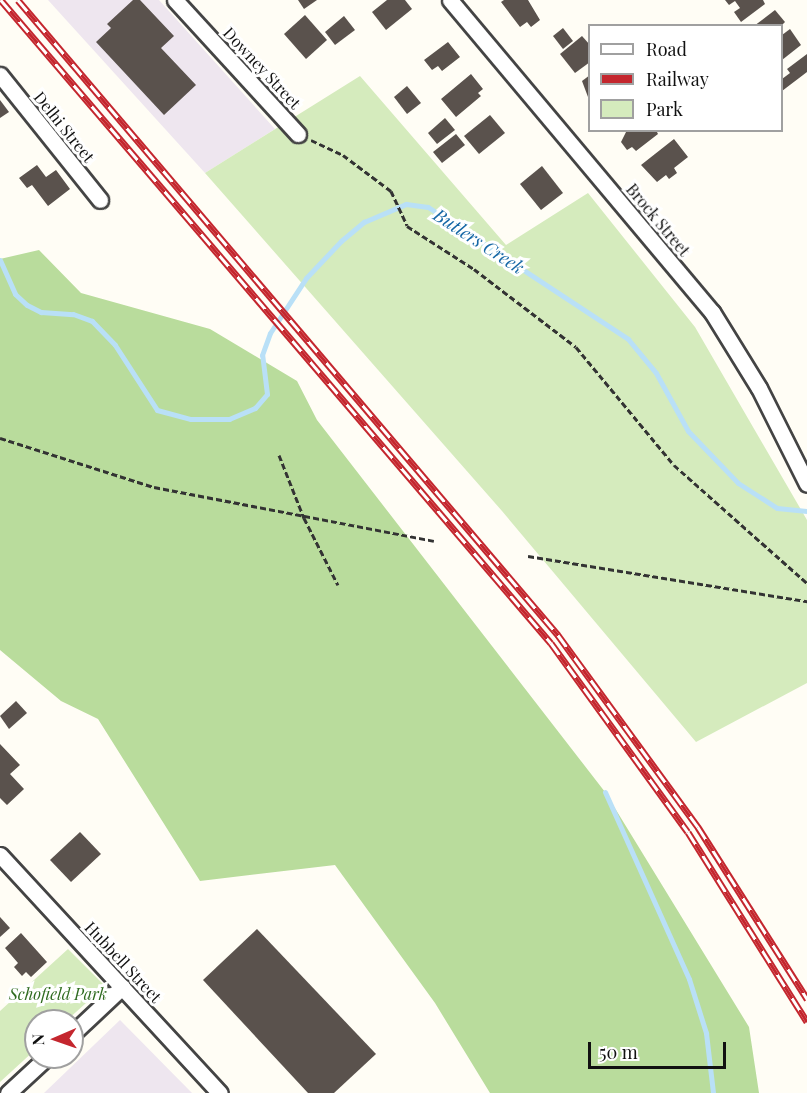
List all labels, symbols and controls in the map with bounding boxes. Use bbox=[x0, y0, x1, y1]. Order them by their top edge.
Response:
street label: Downey Street bbox=[219, 23, 305, 113]
legend bbox=[588, 24, 783, 132]
text: Road bbox=[646, 37, 687, 61]
text: Railway bbox=[646, 67, 709, 91]
street label: Delhi Street bbox=[30, 88, 98, 166]
text: Park bbox=[646, 97, 683, 121]
street label: Brock Street bbox=[622, 180, 694, 260]
water label: Butlers Creek bbox=[430, 204, 528, 278]
street label: Hubbell Street bbox=[81, 918, 165, 1006]
park label: Schofield Park bbox=[9, 984, 107, 1004]
north arrow bbox=[24, 1009, 84, 1069]
scale bar bbox=[591, 1030, 729, 1068]
text: N bbox=[27, 1033, 48, 1046]
text: 50 m bbox=[599, 1040, 638, 1064]

